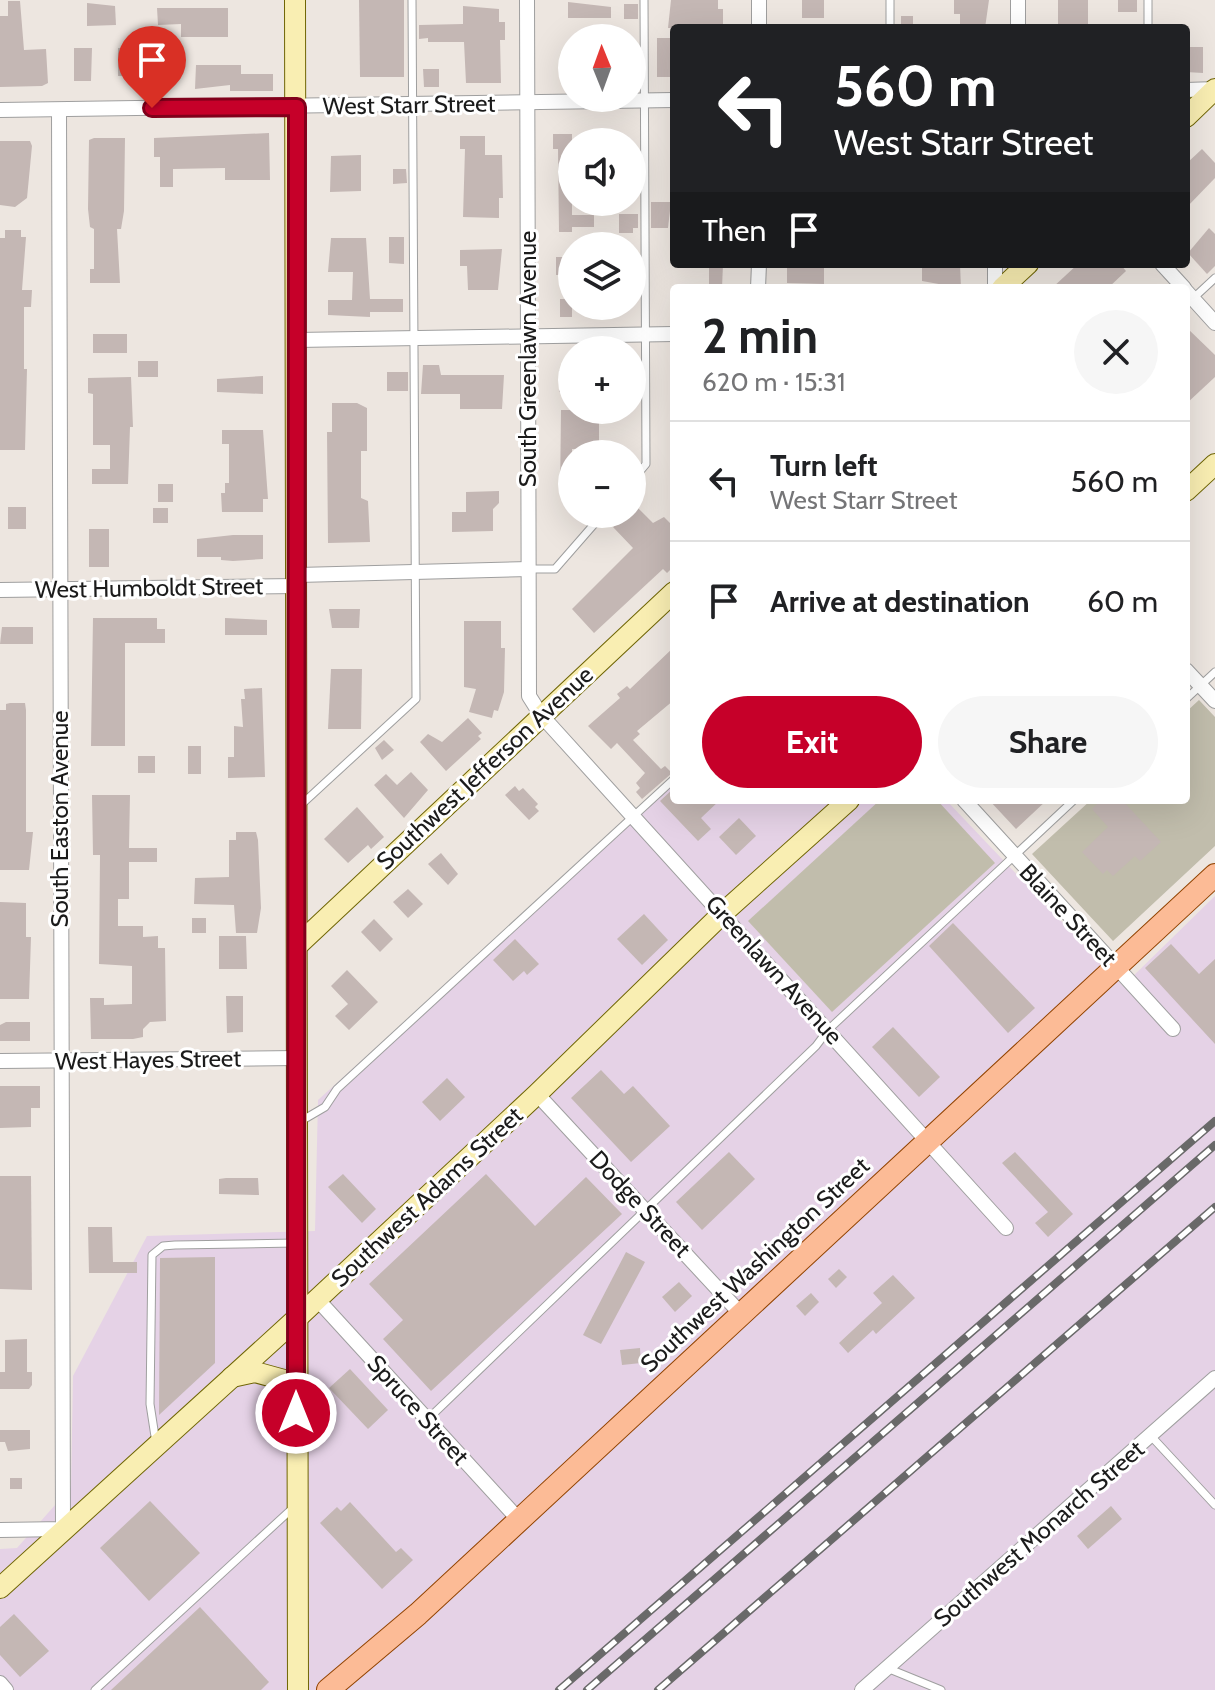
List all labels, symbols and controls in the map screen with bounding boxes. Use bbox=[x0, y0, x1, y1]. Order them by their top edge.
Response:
north arrow bbox=[558, 24, 646, 112]
map controls bbox=[558, 24, 646, 528]
pin bbox=[118, 26, 186, 108]
icon: arrive bbox=[130, 38, 174, 82]
text: 560 m bbox=[834, 52, 996, 120]
icon: left bbox=[702, 56, 806, 160]
street label: West Starr Street bbox=[322, 88, 496, 121]
text: West Starr Street bbox=[834, 120, 1094, 164]
button: sound bbox=[558, 128, 646, 216]
icon: arrive bbox=[782, 208, 826, 252]
text: Then bbox=[702, 212, 766, 249]
street label: South Greenlawn Avenue bbox=[513, 231, 542, 487]
button: layers bbox=[558, 232, 646, 320]
text: 2 min bbox=[702, 307, 818, 365]
button: close bbox=[1074, 310, 1158, 394]
button: + bbox=[558, 336, 646, 424]
text: 620 m · 15:31 bbox=[702, 366, 846, 398]
button: − bbox=[558, 440, 646, 528]
text: Turn left bbox=[770, 447, 878, 484]
icon: left bbox=[702, 459, 746, 503]
text: 560 m bbox=[1071, 463, 1158, 500]
text: West Starr Street bbox=[770, 484, 957, 516]
street label: West Humboldt Street bbox=[35, 571, 263, 604]
icon: arrive bbox=[702, 579, 746, 623]
text: Arrive at destination bbox=[770, 583, 1030, 620]
text: 60 m bbox=[1087, 583, 1158, 620]
street label: Southwest Jefferson Avenue bbox=[370, 660, 599, 876]
button: Exit bbox=[702, 696, 922, 788]
button: Share bbox=[938, 696, 1158, 788]
street label: South Easton Avenue bbox=[45, 710, 74, 928]
street label: Blaine Street bbox=[1014, 858, 1123, 972]
street label: Greenlawn Avenue bbox=[700, 889, 849, 1050]
street label: West Hayes Street bbox=[55, 1043, 241, 1076]
street label: Southwest Adams Street bbox=[325, 1100, 528, 1293]
street label: Dodge Street bbox=[584, 1144, 697, 1263]
street label: Southwest Washington Street bbox=[634, 1151, 875, 1378]
street label: Spruce Street bbox=[362, 1349, 475, 1470]
position arrow bbox=[254, 1371, 338, 1455]
street label: Southwest Monarch Street bbox=[928, 1434, 1150, 1633]

